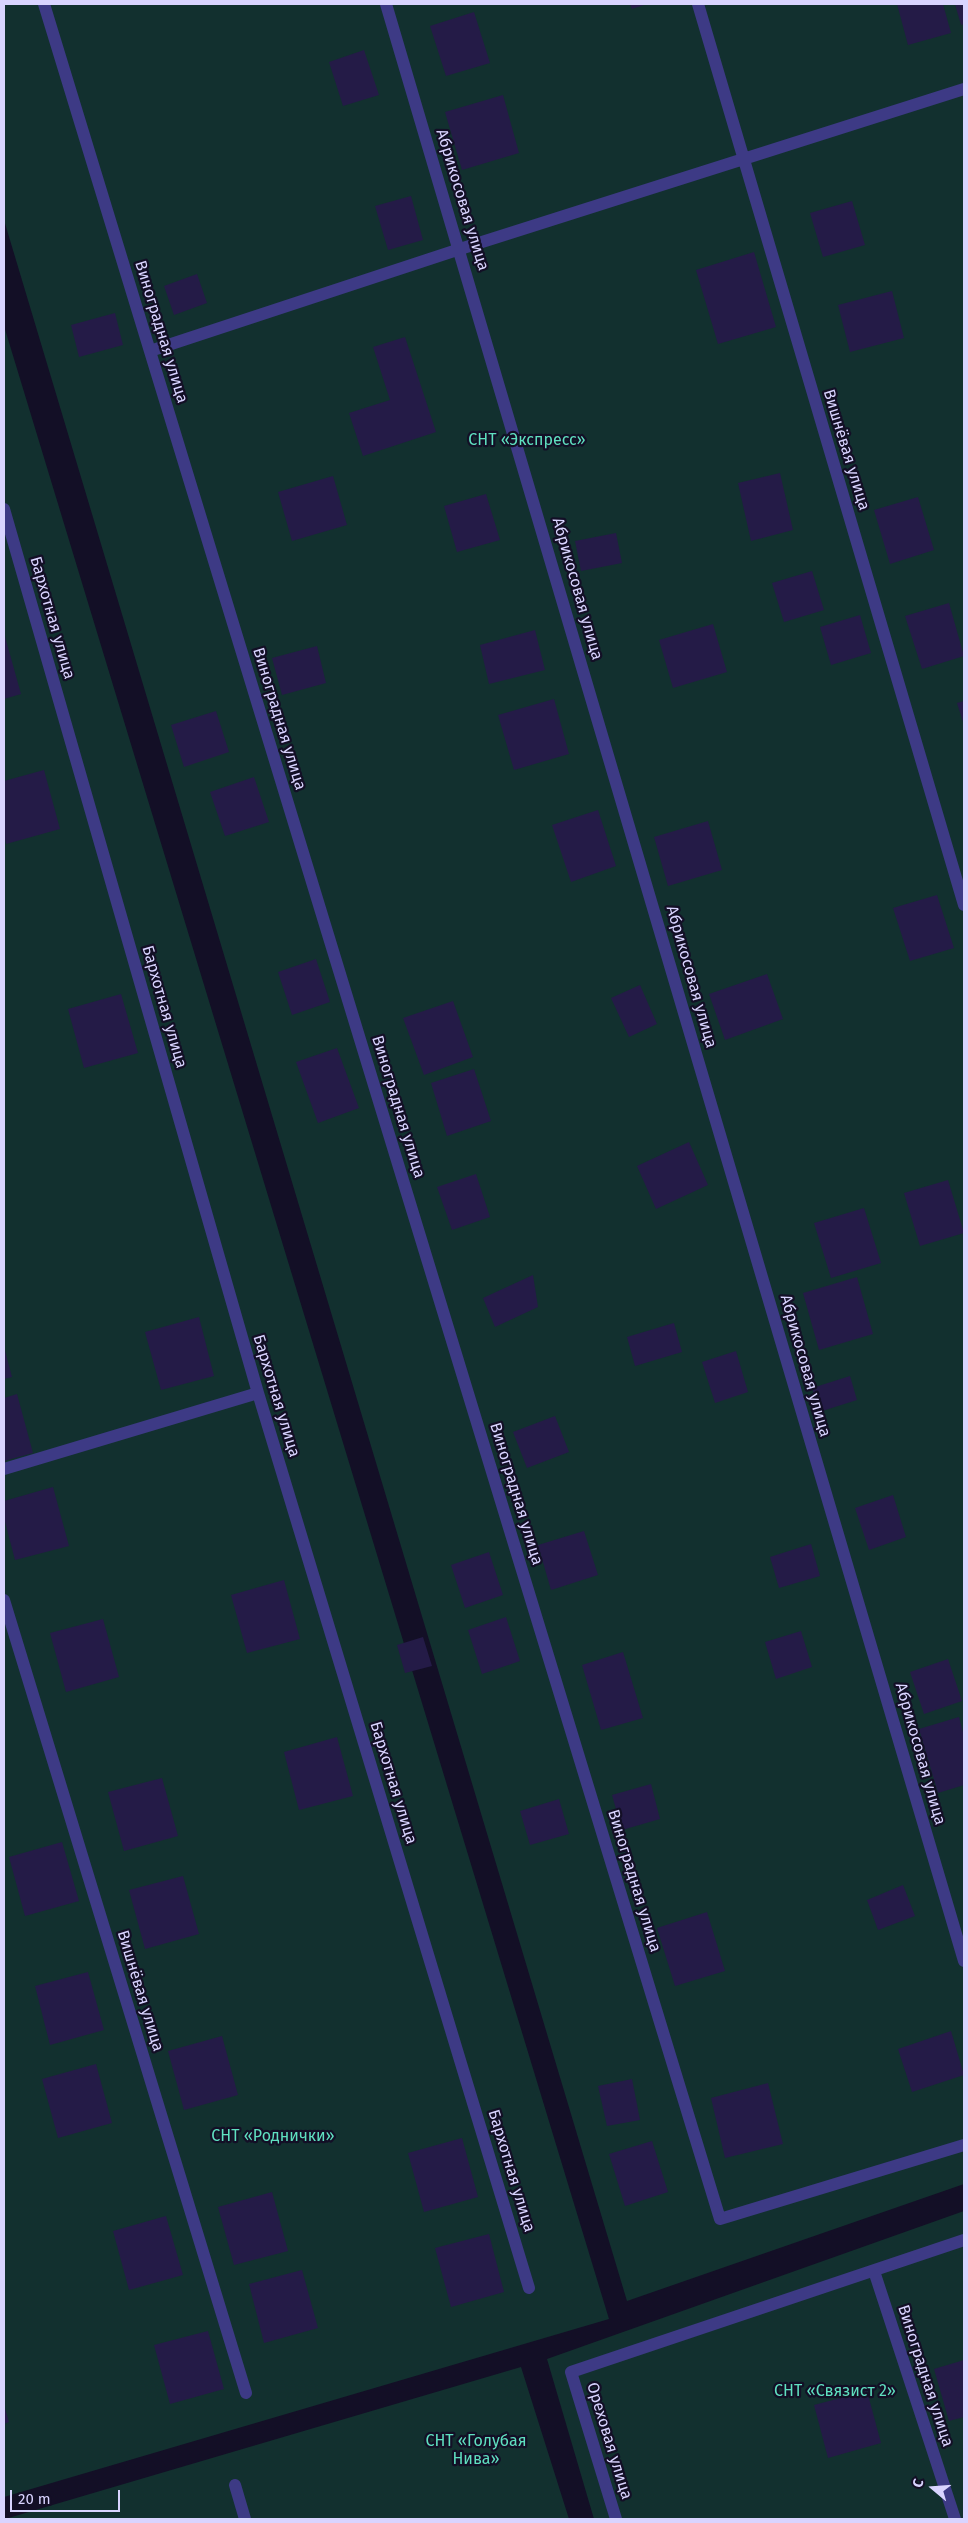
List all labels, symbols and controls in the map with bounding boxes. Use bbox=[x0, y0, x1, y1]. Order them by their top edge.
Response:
street label: Абрикосовая улица bbox=[431, 127, 493, 273]
street label: Виноградная улица bbox=[130, 259, 192, 405]
street label: Вишнёвая улица bbox=[818, 387, 874, 513]
park label: СНТ «Экспресс» bbox=[468, 431, 586, 451]
street label: Абрикосовая улица bbox=[548, 516, 606, 662]
street label: Бархотная улица bbox=[25, 554, 79, 682]
street label: Виноградная улица bbox=[248, 646, 310, 792]
street label: Абрикосовая улица bbox=[662, 904, 720, 1050]
street label: Бархотная улица bbox=[137, 943, 191, 1071]
street label: Виноградная улица bbox=[367, 1034, 429, 1180]
street label: Абрикосовая улица bbox=[776, 1293, 834, 1439]
street label: Бархотная улица bbox=[248, 1333, 304, 1459]
street label: Виноградная улица bbox=[485, 1421, 547, 1567]
street label: Абрикосовая улица bbox=[891, 1681, 949, 1827]
street label: Бархотная улица bbox=[365, 1720, 421, 1846]
street label: Виноградная улица bbox=[603, 1808, 665, 1954]
street label: Вишнёвая улица bbox=[112, 1928, 168, 2054]
street label: Бархотная улица bbox=[483, 2108, 539, 2234]
park label: СНТ «Роднички» bbox=[211, 2127, 335, 2147]
street label: Виноградная улица bbox=[893, 2303, 957, 2449]
street label: Ореховая улица bbox=[582, 2380, 636, 2502]
park label: СНТ «Связист 2» bbox=[774, 2382, 896, 2402]
park label: СНТ «Голубая Нива» bbox=[426, 2432, 526, 2470]
north arrow bbox=[908, 2463, 958, 2513]
text: С bbox=[909, 2477, 928, 2490]
scale bar bbox=[12, 2480, 122, 2512]
text: 20 m bbox=[18, 2490, 51, 2508]

